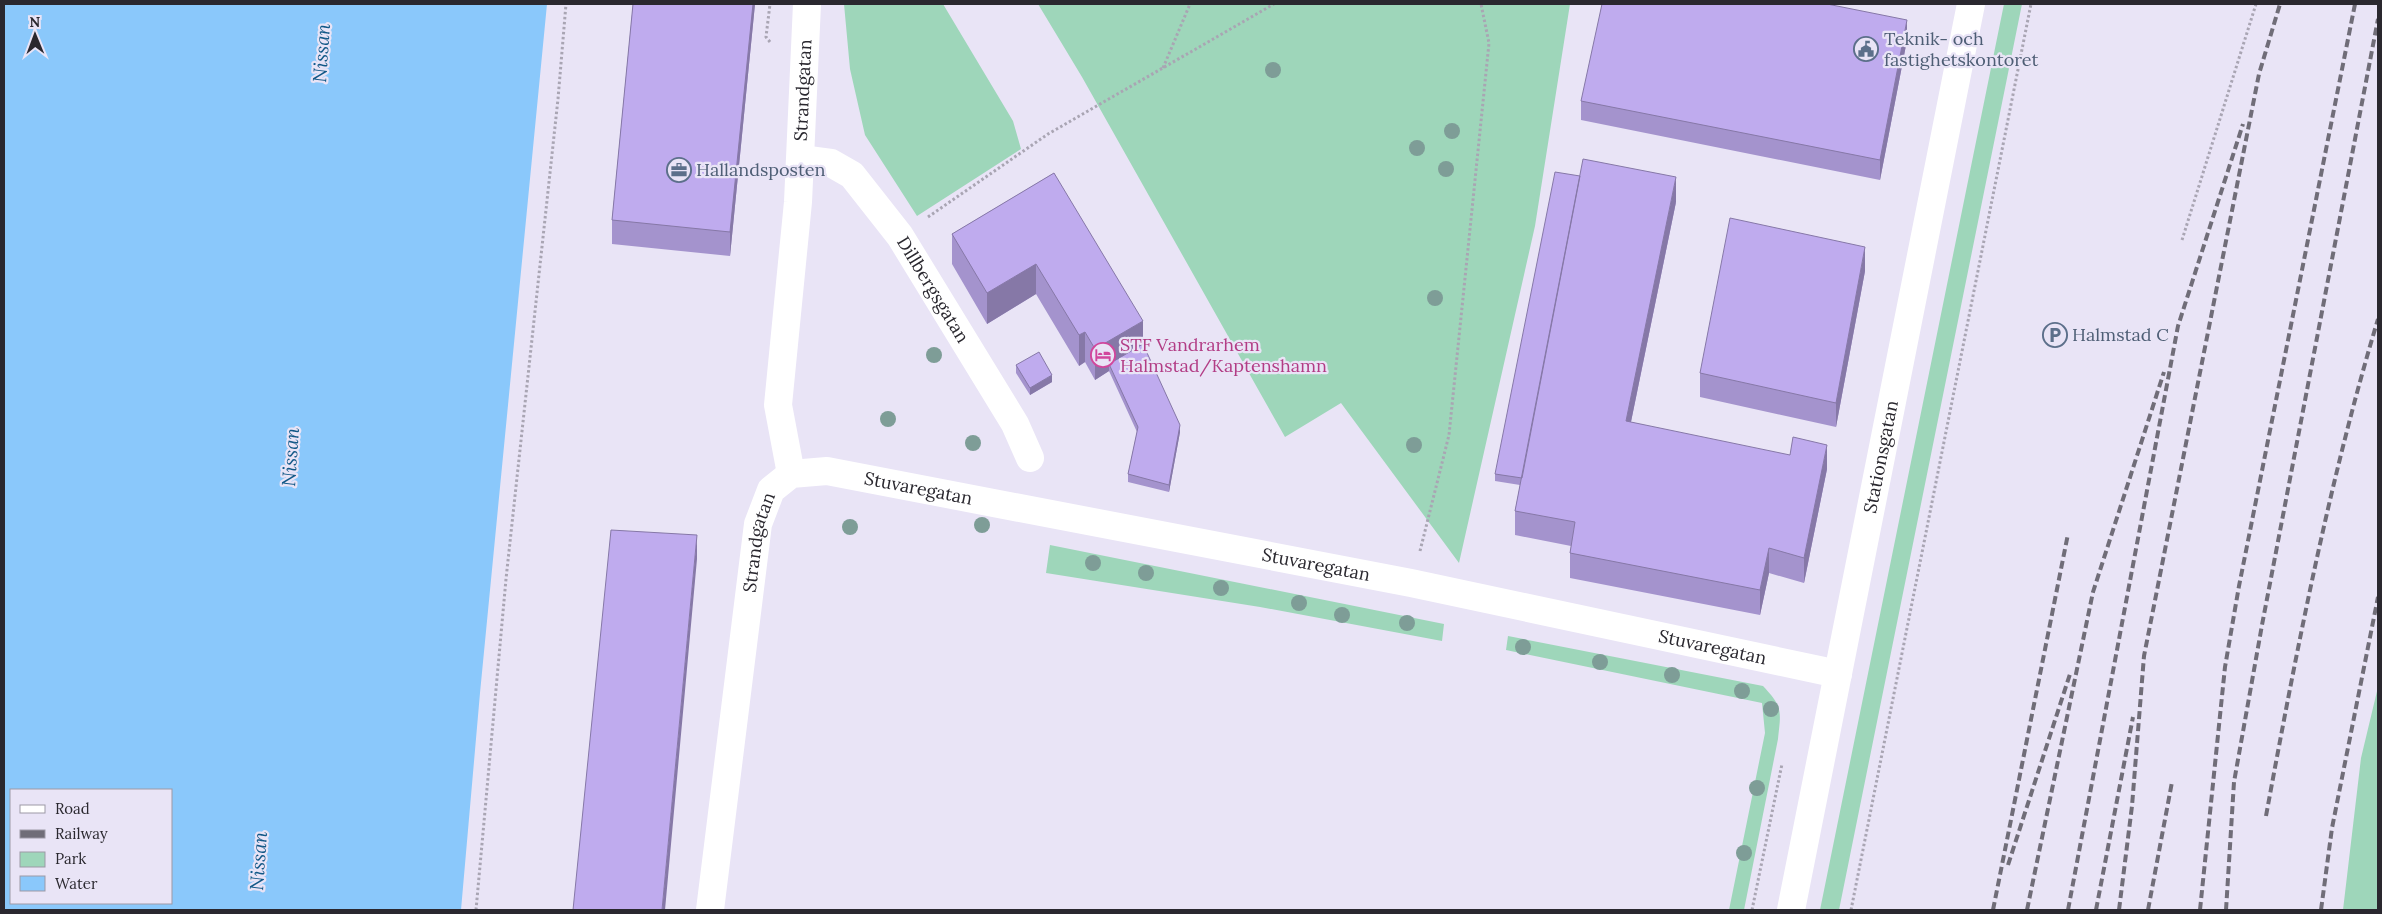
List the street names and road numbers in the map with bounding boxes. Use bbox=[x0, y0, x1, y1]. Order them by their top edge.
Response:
street label: Strandgatan bbox=[789, 39, 816, 142]
street label: Dillbergsgatan bbox=[892, 232, 975, 347]
street label: Stationsgatan bbox=[1858, 398, 1903, 515]
street label: Stuvaregatan bbox=[862, 466, 974, 510]
street label: Strandgatan bbox=[738, 489, 780, 594]
street label: Stuvaregatan bbox=[1260, 543, 1372, 586]
street label: Stuvaregatan bbox=[1657, 624, 1769, 669]

